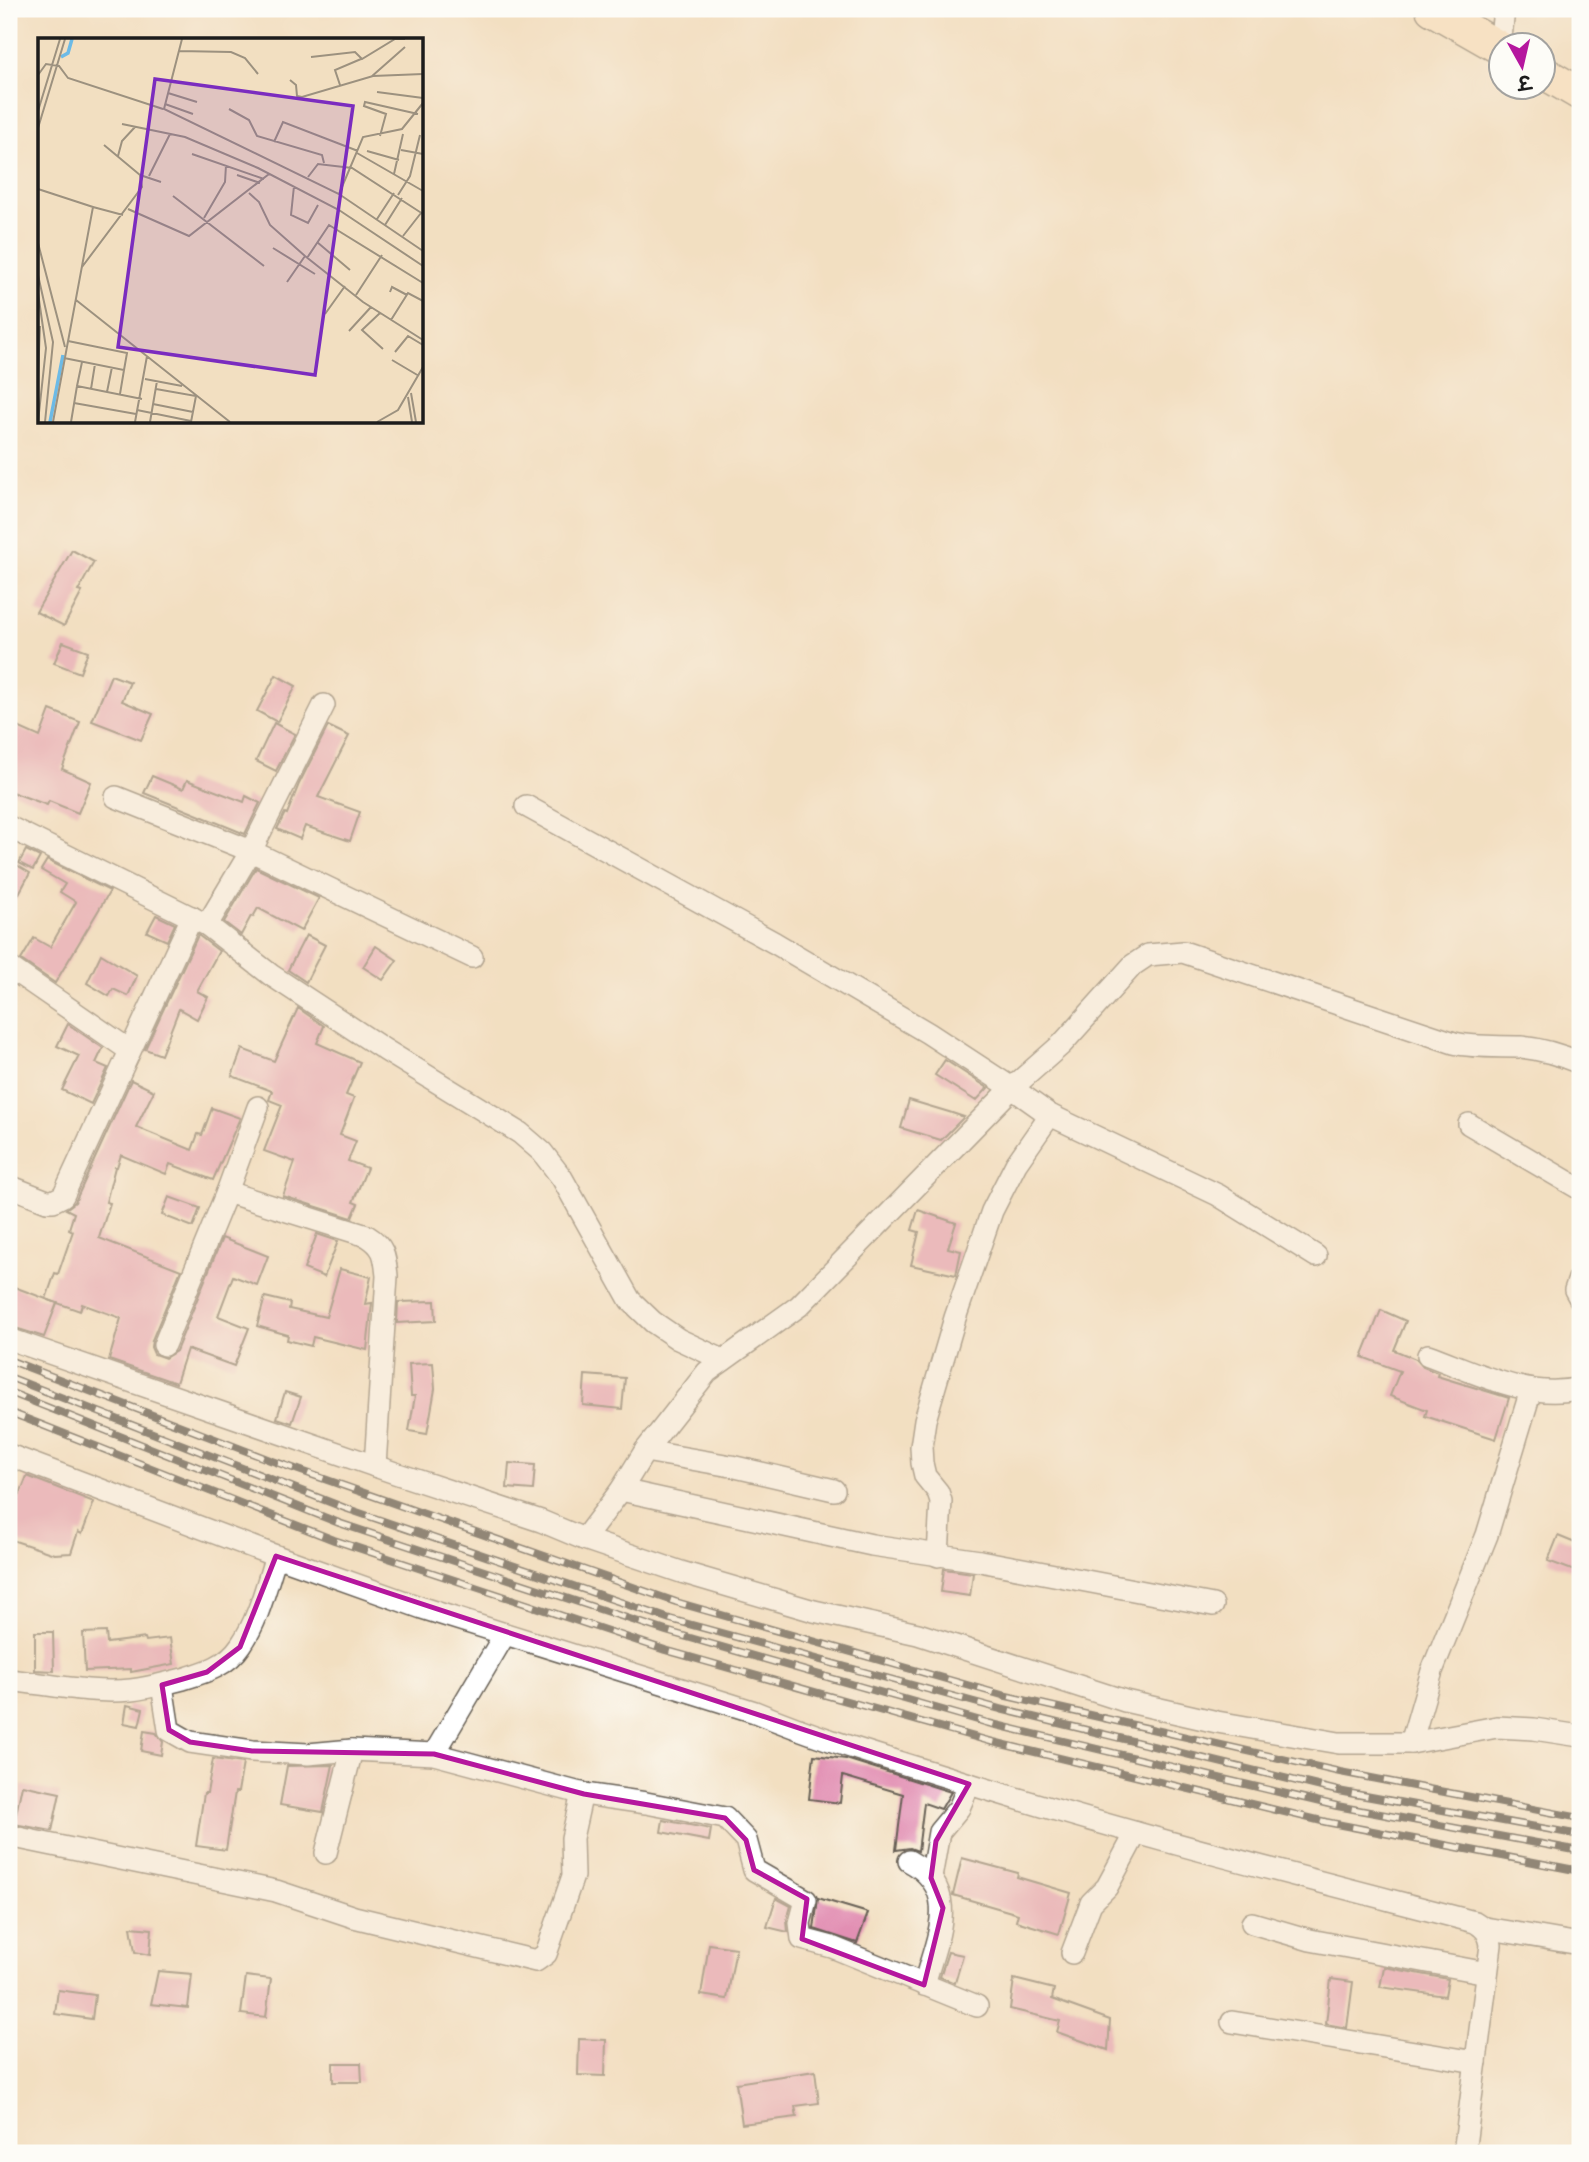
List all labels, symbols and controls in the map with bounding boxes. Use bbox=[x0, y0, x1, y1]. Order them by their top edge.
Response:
north arrow bbox=[1488, 32, 1558, 102]
inset map bbox=[38, 38, 424, 424]
text: उ bbox=[1514, 69, 1534, 94]

